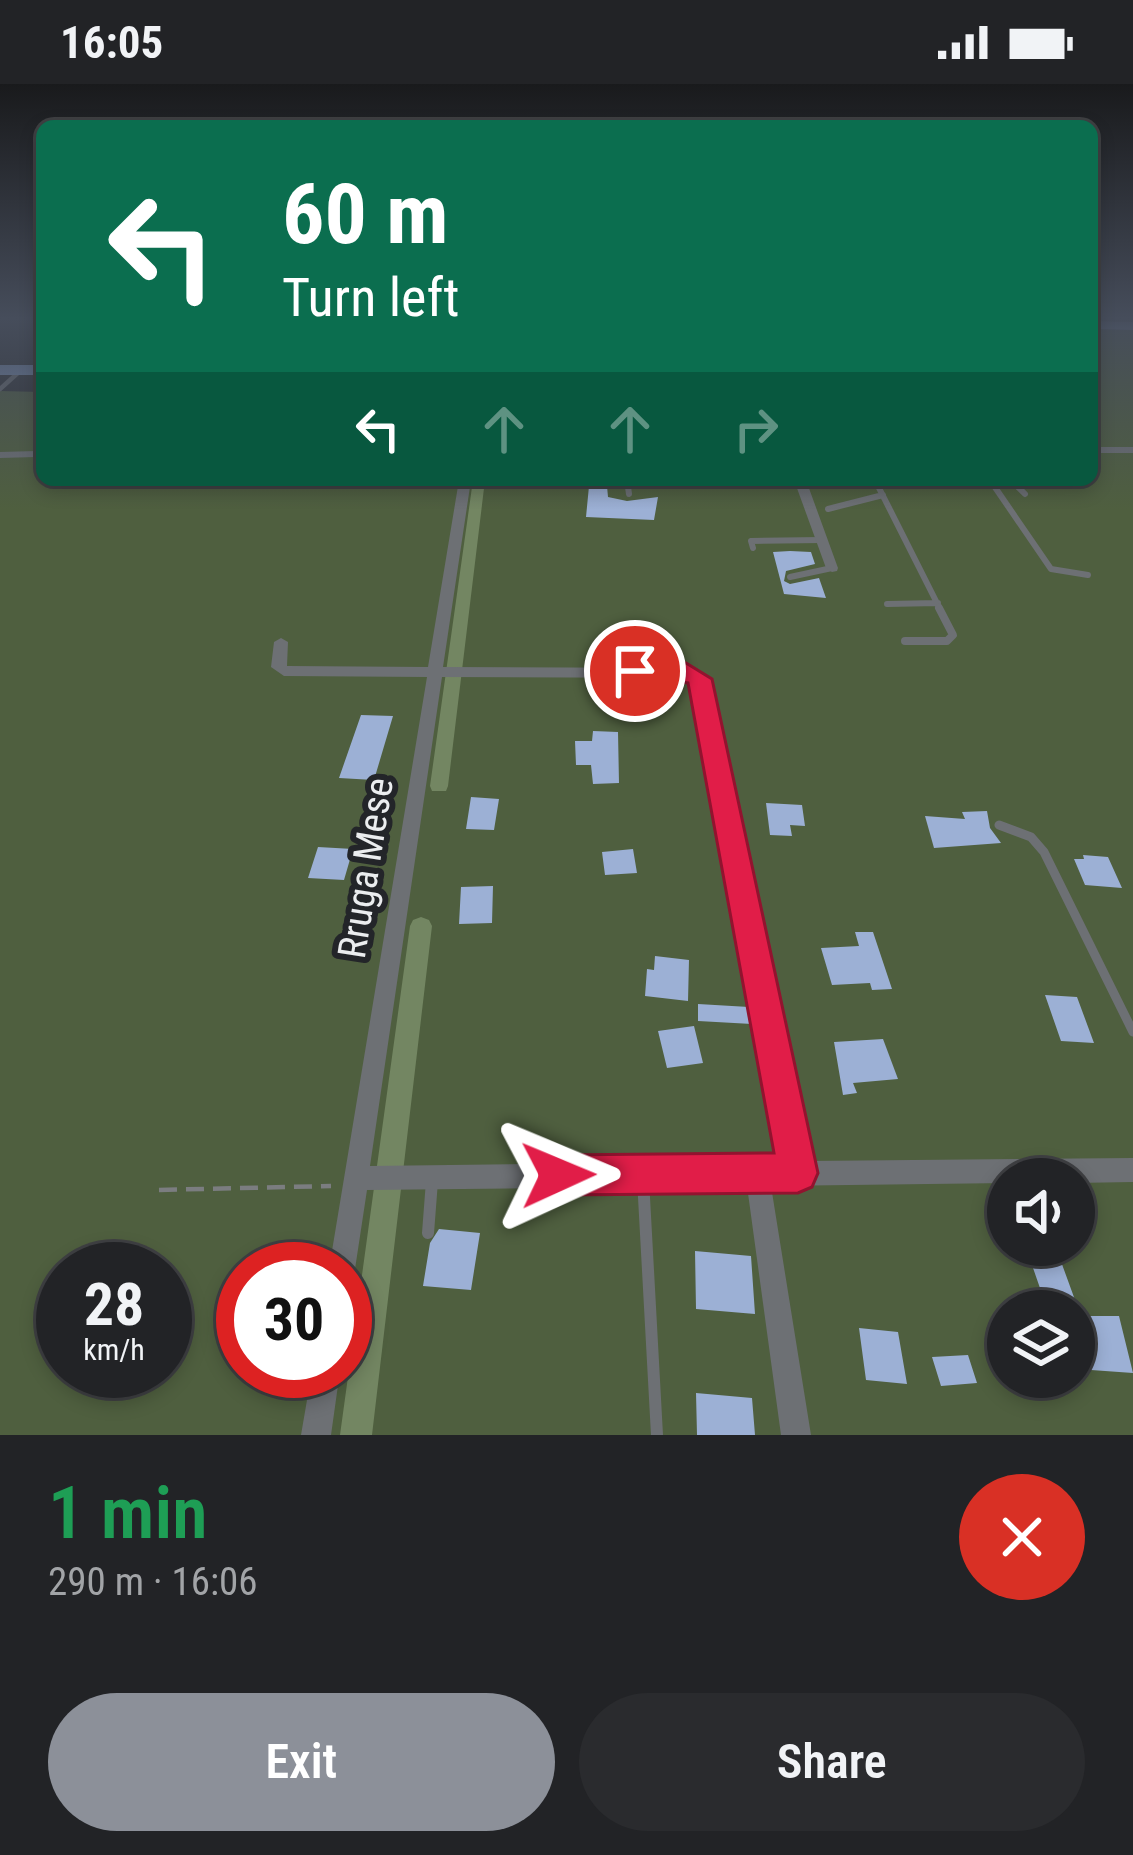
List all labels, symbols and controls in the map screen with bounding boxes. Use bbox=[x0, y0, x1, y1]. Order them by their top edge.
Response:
text: 16:05 bbox=[60, 16, 163, 69]
text: 60 m bbox=[282, 165, 449, 264]
icon: left bbox=[84, 168, 240, 324]
text: Turn left bbox=[282, 266, 459, 329]
icon: left bbox=[345, 396, 411, 462]
icon: ahead bbox=[471, 396, 537, 462]
icon: ahead bbox=[597, 396, 663, 462]
icon: right bbox=[723, 396, 789, 462]
pin bbox=[584, 620, 686, 722]
icon: arrive bbox=[602, 638, 668, 704]
street label: Rruga Mese bbox=[329, 775, 403, 962]
position arrow bbox=[495, 1112, 621, 1238]
map controls bbox=[987, 1158, 1095, 1398]
button: sound bbox=[987, 1158, 1095, 1266]
speed limit sign: 30 bbox=[216, 1242, 372, 1398]
text: 28 bbox=[84, 1269, 144, 1340]
button: layers bbox=[987, 1290, 1095, 1398]
text: km/h bbox=[83, 1332, 145, 1367]
text: 1 min bbox=[48, 1471, 207, 1556]
button: close bbox=[959, 1474, 1085, 1600]
text: 290 m · 16:06 bbox=[48, 1559, 258, 1605]
button: Exit bbox=[48, 1693, 555, 1831]
button: Share bbox=[579, 1693, 1085, 1831]

